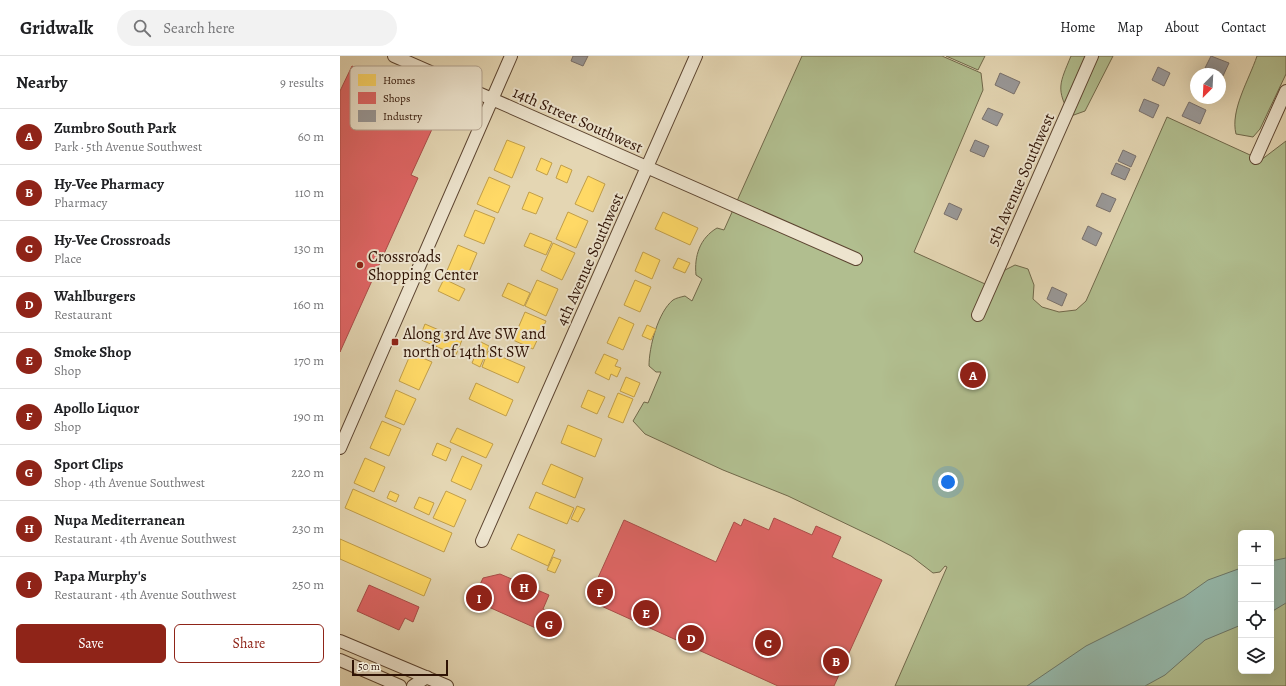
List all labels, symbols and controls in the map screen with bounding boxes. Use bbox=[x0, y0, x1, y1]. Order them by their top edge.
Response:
search box bbox=[117, 10, 397, 46]
text: Gridwalk bbox=[20, 15, 93, 41]
icon: search bbox=[131, 17, 153, 39]
text: Search here bbox=[163, 18, 235, 38]
text: Home bbox=[1060, 18, 1095, 37]
text: Map bbox=[1117, 18, 1143, 37]
text: About bbox=[1165, 18, 1199, 37]
text: Contact bbox=[1221, 18, 1266, 37]
legend bbox=[350, 66, 482, 130]
north arrow bbox=[1190, 68, 1226, 104]
text: Nearby bbox=[16, 71, 67, 94]
text: Homes bbox=[383, 73, 415, 88]
text: 9 results bbox=[280, 74, 324, 91]
street label: 14th Street Southwest bbox=[509, 81, 646, 159]
text: Shops bbox=[383, 91, 410, 106]
text: Industry bbox=[383, 109, 422, 124]
street label: 5th Avenue Southwest bbox=[982, 110, 1060, 249]
text: Zumbro South Park bbox=[54, 118, 176, 138]
text: A bbox=[25, 128, 33, 145]
text: 60 m bbox=[298, 128, 324, 145]
text: Park · 5th Avenue Southwest bbox=[54, 138, 202, 155]
text: Hy-Vee Pharmacy bbox=[54, 174, 164, 194]
text: B bbox=[25, 184, 33, 201]
text: 110 m bbox=[295, 184, 324, 201]
street label: 4th Avenue Southwest bbox=[551, 189, 629, 329]
text: Pharmacy bbox=[54, 194, 107, 211]
text: Hy-Vee Crossroads bbox=[54, 230, 171, 250]
text: C bbox=[25, 240, 33, 257]
text: 130 m bbox=[294, 240, 324, 257]
place label: Crossroads Shopping Center bbox=[368, 246, 478, 286]
text: Place bbox=[54, 250, 82, 267]
marker: Crossroads Shopping Center bbox=[355, 260, 365, 270]
text: Wahlburgers bbox=[54, 286, 136, 306]
text: D bbox=[24, 296, 34, 313]
text: 160 m bbox=[293, 296, 324, 313]
text: Restaurant bbox=[54, 306, 112, 323]
place label: Along 3rd Ave SW and north of 14th St SW bbox=[402, 323, 546, 363]
marker: Along 3rd Ave SW and north of 14th St SW bbox=[390, 337, 400, 347]
text: Smoke Shop bbox=[54, 342, 131, 362]
text: E bbox=[25, 352, 33, 369]
text: 170 m bbox=[294, 352, 324, 369]
pin: A bbox=[960, 360, 986, 390]
text: Shop bbox=[54, 362, 81, 379]
text: Apollo Liquor bbox=[54, 398, 139, 418]
text: F bbox=[26, 408, 32, 425]
text: 190 m bbox=[293, 408, 324, 425]
text: Shop bbox=[54, 418, 81, 435]
text: Sport Clips bbox=[54, 454, 123, 474]
text: G bbox=[25, 464, 33, 481]
text: 220 m bbox=[291, 464, 324, 481]
your location bbox=[938, 472, 958, 492]
text: Shop · 4th Avenue Southwest bbox=[54, 474, 205, 491]
text: Nupa Mediterranean bbox=[54, 510, 185, 530]
text: H bbox=[24, 520, 34, 537]
text: 230 m bbox=[292, 520, 324, 537]
text: Restaurant · 4th Avenue Southwest bbox=[54, 530, 236, 547]
map controls bbox=[1238, 530, 1274, 674]
button: + bbox=[1238, 530, 1274, 566]
text: Papa Murphy's bbox=[54, 566, 147, 586]
button: − bbox=[1238, 566, 1274, 602]
pin: H bbox=[511, 572, 537, 602]
text: I bbox=[27, 576, 31, 593]
text: 250 m bbox=[292, 576, 324, 593]
pin: F bbox=[587, 577, 613, 607]
pin: I bbox=[466, 583, 492, 613]
text: Restaurant · 4th Avenue Southwest bbox=[54, 586, 236, 603]
pin: E bbox=[633, 598, 659, 628]
button: locate bbox=[1238, 602, 1274, 638]
pin: G bbox=[536, 609, 562, 639]
pin: D bbox=[678, 623, 704, 653]
button: Save bbox=[16, 624, 166, 663]
button: Share bbox=[174, 624, 324, 663]
pin: C bbox=[755, 628, 781, 658]
button: layers bbox=[1238, 638, 1274, 674]
pin: B bbox=[823, 646, 849, 676]
scale bar bbox=[352, 658, 448, 677]
text: 50 m bbox=[358, 659, 380, 674]

